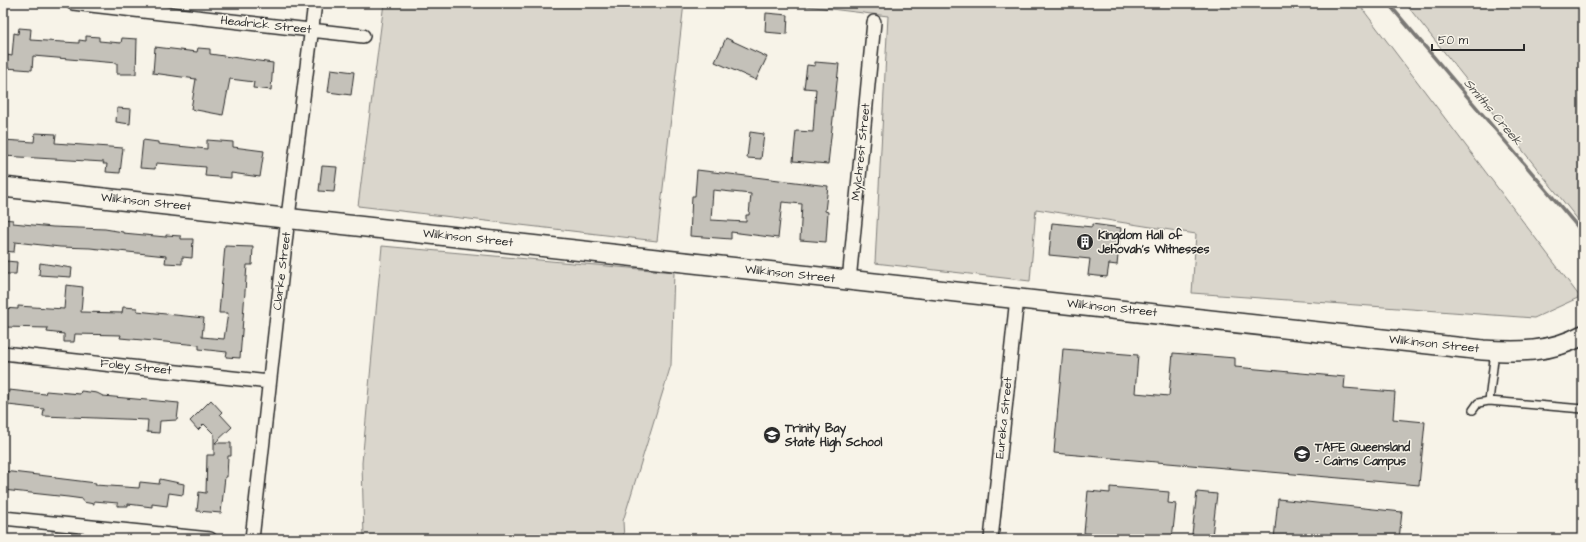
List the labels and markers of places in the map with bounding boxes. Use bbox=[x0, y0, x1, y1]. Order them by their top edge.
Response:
place label: Kingdom Hall of Jehovah's Witnesses bbox=[1097, 227, 1210, 258]
building icon: Kingdom Hall of Jehovah's Witnesses bbox=[1075, 232, 1095, 252]
place label: Trinity Bay State High School bbox=[784, 420, 883, 453]
school or university icon: Trinity Bay State High School bbox=[762, 425, 782, 445]
place label: TAFE Queensland - Cairns Campus bbox=[1314, 439, 1411, 471]
school or university icon: TAFE Queensland - Cairns Campus bbox=[1292, 444, 1312, 464]

